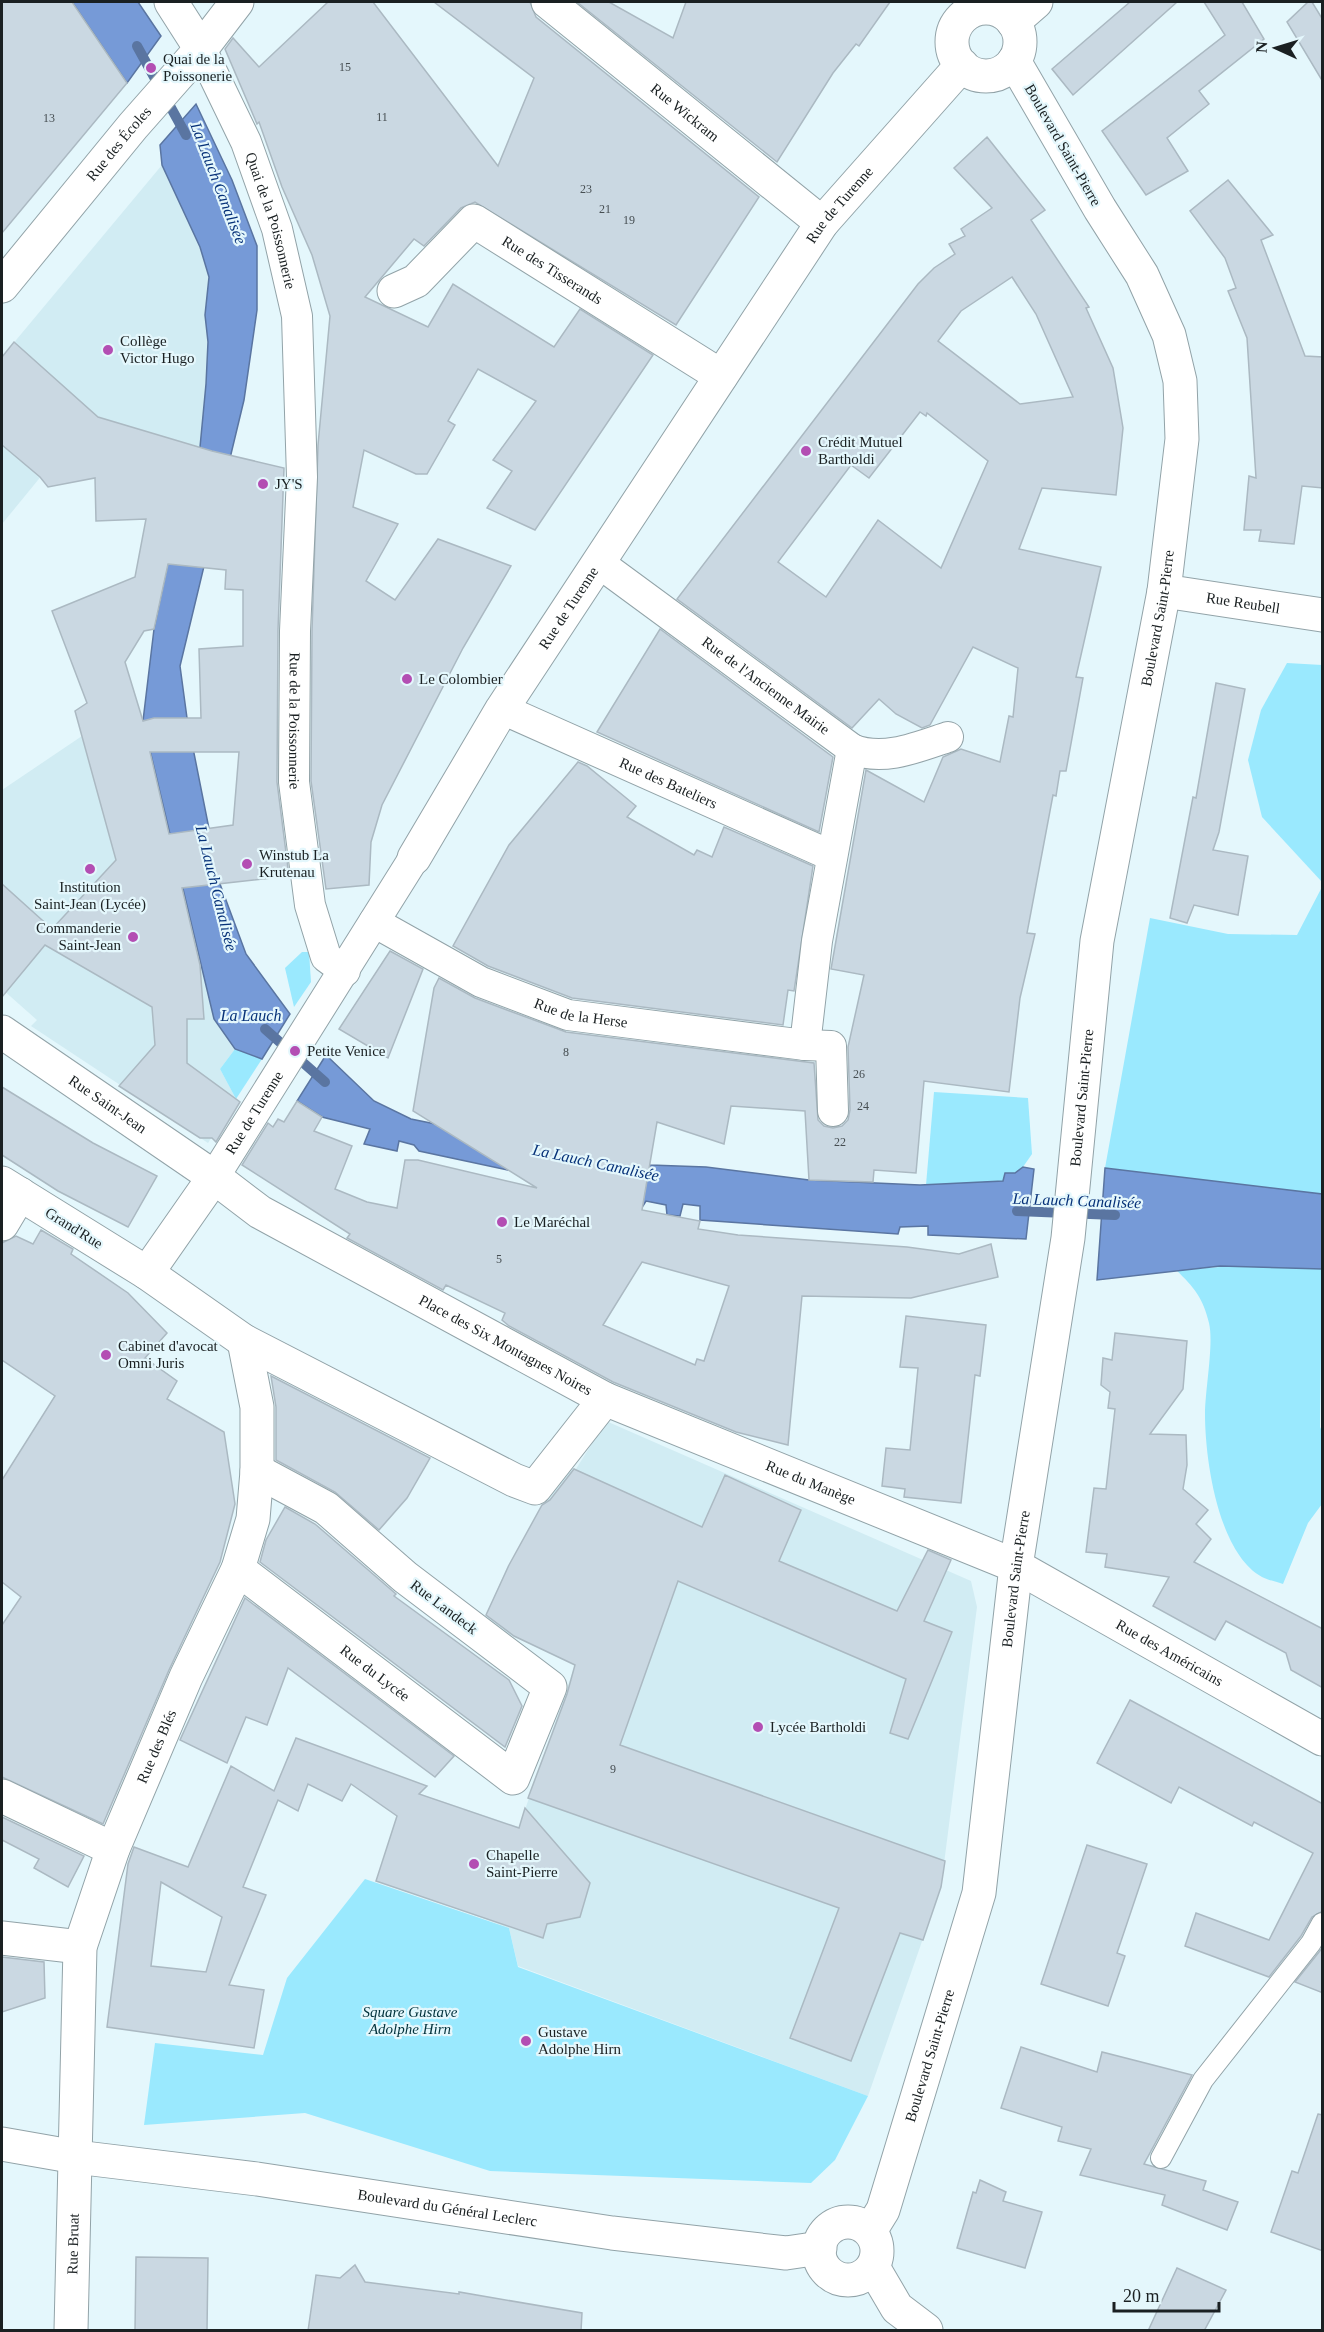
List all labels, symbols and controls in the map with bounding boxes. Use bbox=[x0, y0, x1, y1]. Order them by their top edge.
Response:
north arrow bbox=[1246, 18, 1306, 78]
text: N bbox=[1253, 40, 1270, 53]
place label: Quai de la Poissonerie bbox=[163, 51, 233, 84]
house number: 15 bbox=[339, 60, 351, 74]
marker: Quai de la Poissonerie bbox=[144, 61, 158, 75]
street label: Rue Wickram bbox=[648, 80, 723, 145]
street label: Boulevard Saint-Pierre bbox=[1022, 81, 1105, 209]
street label: Rue des Écoles bbox=[83, 103, 154, 184]
house number: 11 bbox=[376, 110, 388, 124]
house number: 13 bbox=[43, 111, 55, 125]
water label: La Lauch Canalisée bbox=[187, 119, 250, 246]
street label: Quai de la Poissonnerie bbox=[242, 150, 299, 291]
street label: Rue de Turenne bbox=[803, 163, 876, 246]
house number: 23 bbox=[580, 182, 592, 196]
house number: 21 bbox=[599, 202, 611, 216]
house number: 19 bbox=[623, 213, 635, 227]
street label: Rue des Tisserands bbox=[499, 233, 605, 308]
place label: Collège Victor Hugo bbox=[120, 333, 195, 366]
marker: Collège Victor Hugo bbox=[101, 343, 115, 357]
place label: Crédit Mutuel Bartholdi bbox=[818, 434, 903, 467]
marker: Crédit Mutuel Bartholdi bbox=[799, 444, 813, 458]
place label: JY'S bbox=[275, 476, 303, 492]
marker: JY'S bbox=[256, 477, 270, 491]
street label: Boulevard Saint-Pierre bbox=[1138, 549, 1177, 688]
street label: Rue de Turenne bbox=[536, 564, 602, 652]
street label: Rue Reubell bbox=[1205, 590, 1281, 617]
street label: Rue de l'Ancienne Mairie bbox=[699, 634, 833, 738]
street label: Rue de la Poissonnerie bbox=[286, 652, 303, 791]
place label: Le Colombier bbox=[419, 671, 503, 687]
marker: Le Colombier bbox=[400, 672, 414, 686]
street label: Rue des Bateliers bbox=[617, 754, 720, 812]
water label: La Lauch Canalisée bbox=[192, 823, 240, 953]
place label: Winstub La Krutenau bbox=[259, 847, 329, 880]
marker: Winstub La Krutenau bbox=[240, 857, 254, 871]
marker: Institution Saint-Jean (Lycée) bbox=[83, 862, 97, 876]
place label: Institution Saint-Jean (Lycée) bbox=[34, 879, 146, 913]
place label: Commanderie Saint-Jean bbox=[36, 920, 121, 953]
marker: Commanderie Saint-Jean bbox=[126, 930, 140, 944]
street label: Rue de la Herse bbox=[532, 995, 629, 1031]
water label: La Lauch bbox=[220, 1007, 281, 1024]
street label: Boulevard Saint-Pierre bbox=[1067, 1028, 1096, 1167]
place label: Petite Venice bbox=[307, 1043, 386, 1059]
marker: Petite Venice bbox=[288, 1044, 302, 1058]
house number: 8 bbox=[563, 1045, 569, 1059]
house number: 26 bbox=[853, 1067, 865, 1081]
street label: Rue de Turenne bbox=[222, 1068, 287, 1157]
street label: Rue Saint-Jean bbox=[66, 1072, 150, 1137]
house number: 24 bbox=[857, 1099, 869, 1113]
house number: 22 bbox=[834, 1135, 846, 1149]
water label: La Lauch Canalisée bbox=[530, 1141, 661, 1184]
water label: La Lauch Canalisée bbox=[1011, 1190, 1142, 1211]
street label: Grand'Rue bbox=[42, 1204, 106, 1252]
place label: Le Maréchal bbox=[514, 1214, 590, 1230]
marker: Le Maréchal bbox=[495, 1215, 509, 1229]
house number: 5 bbox=[496, 1252, 502, 1266]
street label: Place des Six Montagnes Noires bbox=[416, 1292, 595, 1399]
place label: Cabinet d'avocat Omni Juris bbox=[118, 1338, 219, 1371]
marker: Cabinet d'avocat Omni Juris bbox=[99, 1348, 113, 1362]
street label: Rue du Manège bbox=[764, 1457, 858, 1508]
street label: Boulevard Saint-Pierre bbox=[999, 1509, 1033, 1648]
street label: Rue Landeck bbox=[407, 1577, 481, 1638]
street label: Rue des Américains bbox=[1113, 1616, 1226, 1689]
street label: Rue du Lycée bbox=[337, 1642, 413, 1705]
street label: Rue des Blés bbox=[134, 1707, 179, 1786]
place label: Lycée Bartholdi bbox=[770, 1719, 866, 1735]
marker: Lycée Bartholdi bbox=[751, 1720, 765, 1734]
house number: 9 bbox=[610, 1762, 616, 1776]
place label: Chapelle Saint-Pierre bbox=[486, 1847, 558, 1880]
marker: Chapelle Saint-Pierre bbox=[467, 1857, 481, 1871]
street label: Boulevard Saint-Pierre bbox=[902, 1987, 958, 2124]
park label: Square Gustave Adolphe Hirn bbox=[363, 2004, 458, 2037]
place label: Gustave Adolphe Hirn bbox=[538, 2024, 621, 2057]
marker: Gustave Adolphe Hirn bbox=[519, 2034, 533, 2048]
street label: Boulevard du Général Leclerc bbox=[357, 2186, 539, 2230]
street label: Rue Bruat bbox=[64, 2212, 82, 2275]
scale bar bbox=[1114, 2275, 1219, 2313]
text: 20 m bbox=[1123, 2286, 1160, 2306]

